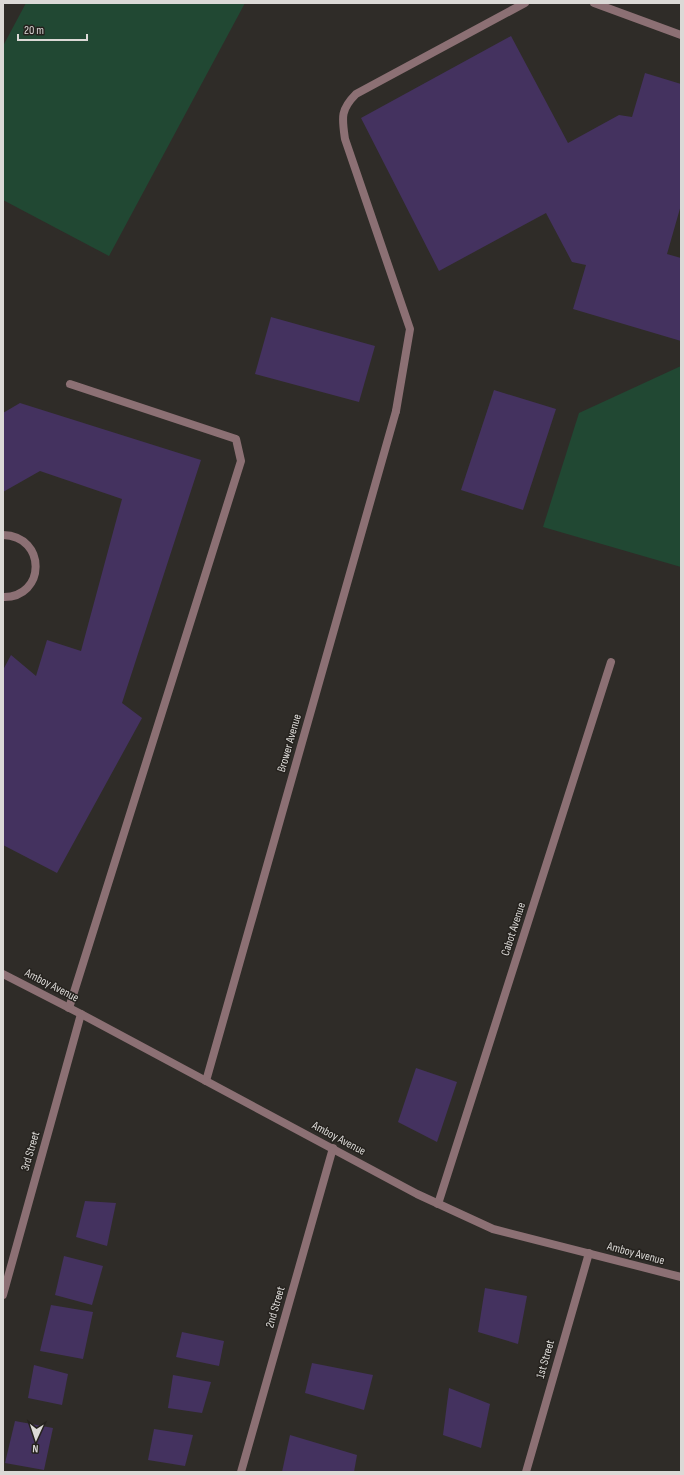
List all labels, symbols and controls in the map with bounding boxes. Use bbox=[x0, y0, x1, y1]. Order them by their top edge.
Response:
scale bar bbox=[18, 16, 87, 42]
text: 20 m bbox=[24, 23, 44, 38]
street label: Brower Avenue bbox=[274, 712, 305, 774]
street label: Cabot Avenue bbox=[498, 900, 529, 958]
street label: Amboy Avenue bbox=[21, 965, 82, 1006]
street label: Amboy Avenue bbox=[308, 1118, 368, 1159]
street label: 3rd Street bbox=[18, 1129, 43, 1173]
street label: Amboy Avenue bbox=[605, 1238, 666, 1268]
street label: 2nd Street bbox=[262, 1284, 289, 1330]
street label: 1st Street bbox=[533, 1338, 558, 1380]
north arrow bbox=[16, 1419, 56, 1459]
text: N bbox=[32, 1442, 39, 1455]

